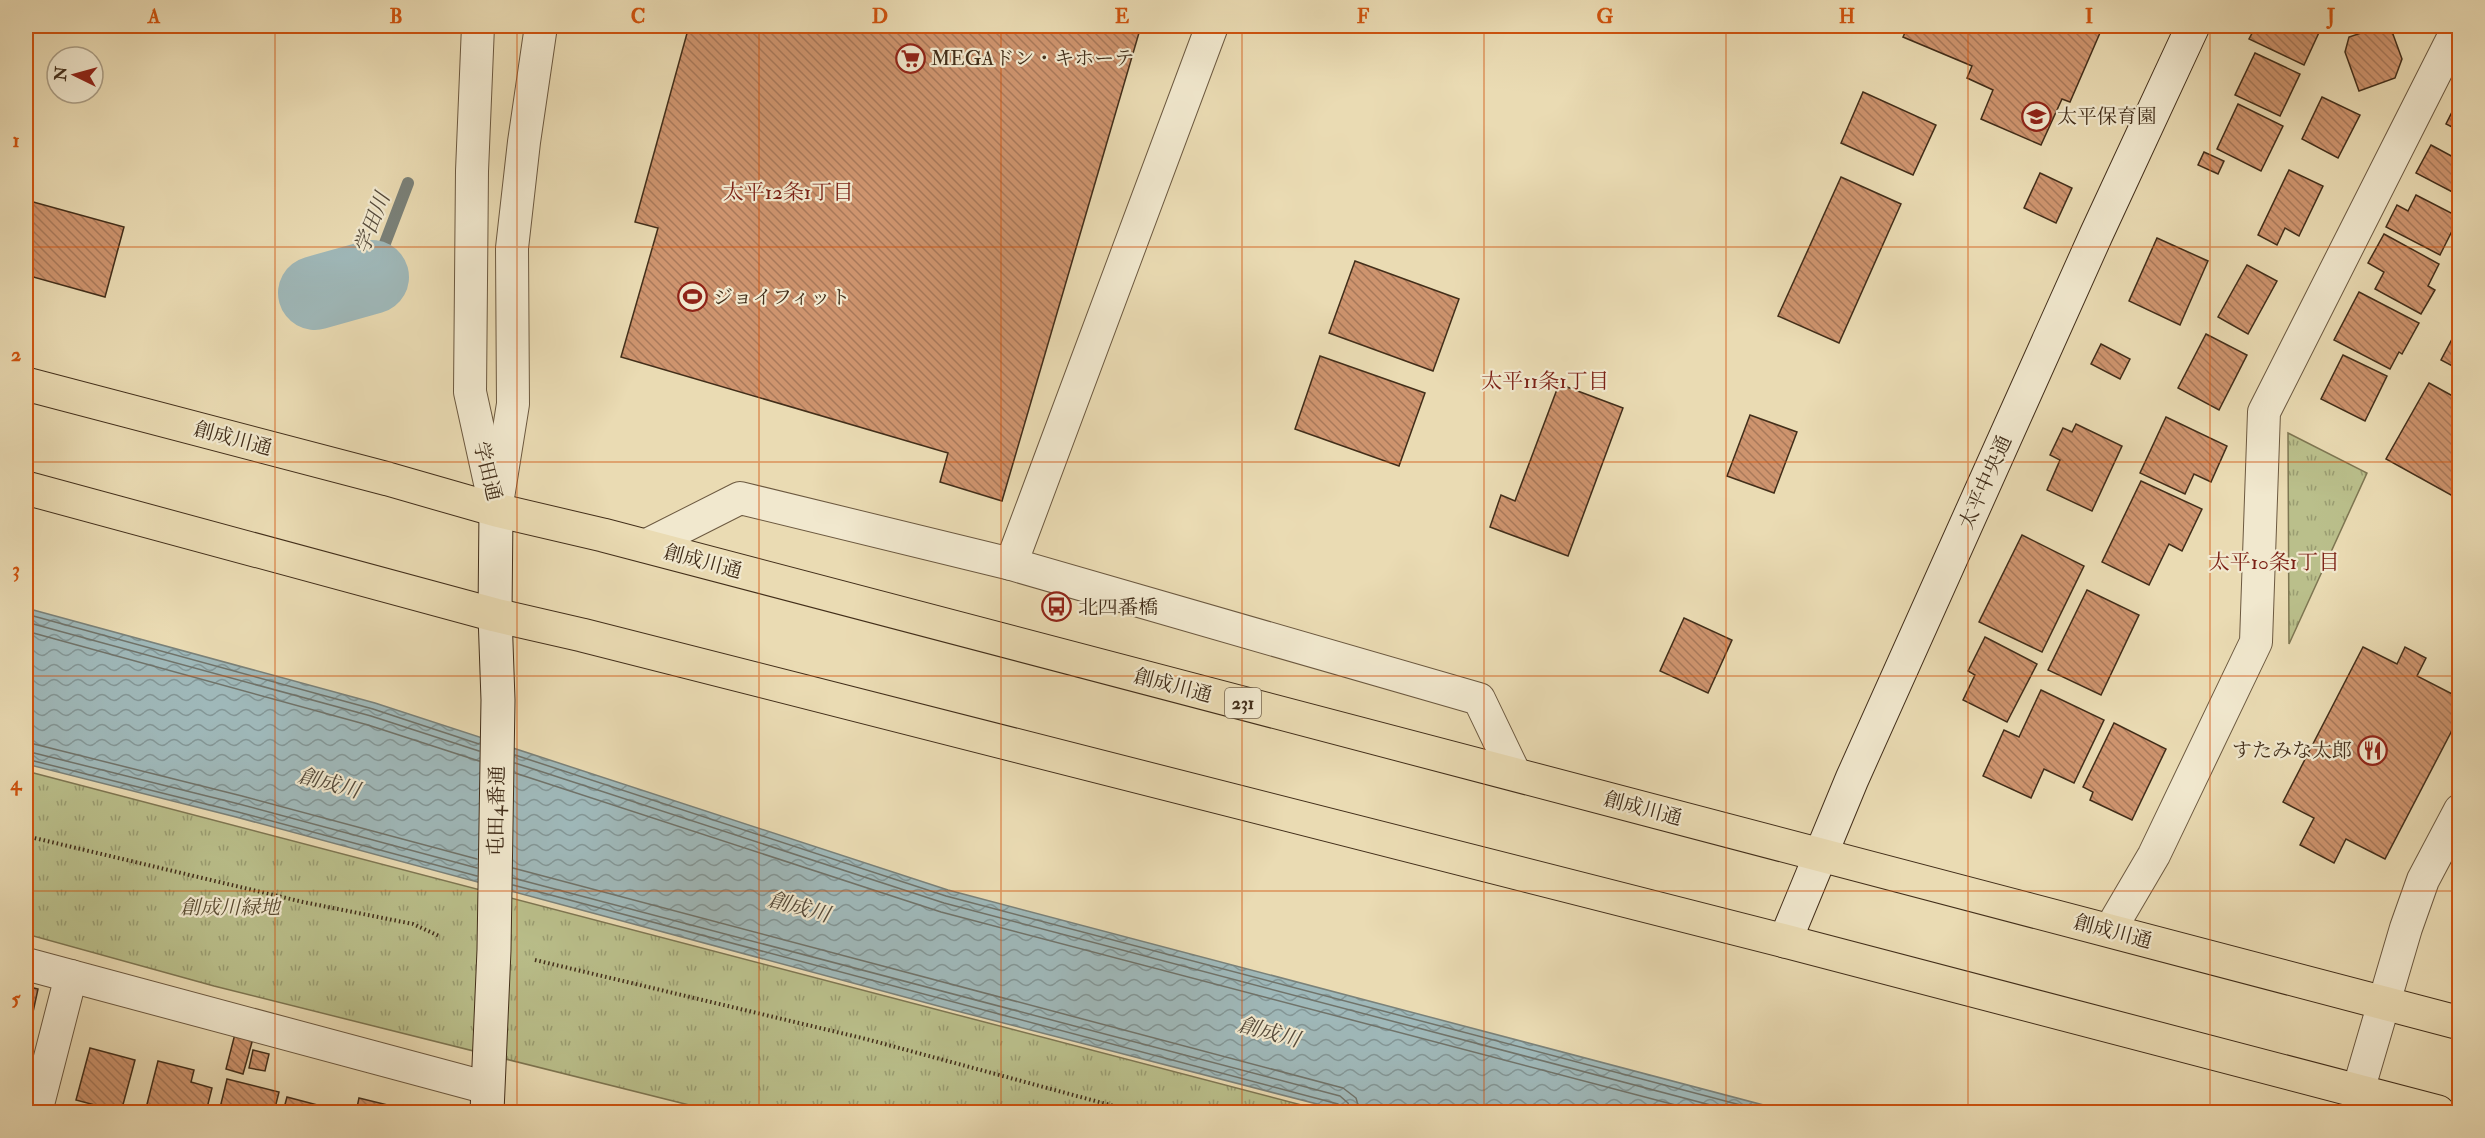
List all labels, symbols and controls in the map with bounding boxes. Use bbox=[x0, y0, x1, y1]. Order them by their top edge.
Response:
text: A bbox=[147, 4, 161, 29]
text: B bbox=[389, 4, 403, 29]
text: C bbox=[631, 4, 645, 29]
text: D bbox=[872, 4, 888, 29]
text: E bbox=[1115, 4, 1130, 29]
text: F bbox=[1357, 4, 1370, 29]
text: G bbox=[1597, 4, 1614, 29]
text: H bbox=[1839, 4, 1855, 29]
text: I bbox=[2085, 4, 2093, 29]
text: J bbox=[2326, 4, 2335, 29]
supermarket icon: MEGAドン・キホーテ bbox=[894, 42, 926, 74]
north arrow bbox=[45, 45, 105, 105]
place label: MEGAドン・キホーテ bbox=[931, 46, 1134, 71]
text: N bbox=[50, 65, 72, 83]
school or university icon: 太平保育園 bbox=[2020, 100, 2052, 132]
place label: 太平保育園 bbox=[2057, 104, 2157, 129]
text: 1 bbox=[12, 128, 20, 153]
district label: 太平12条1丁目 bbox=[723, 179, 853, 206]
water label: 学田川 bbox=[349, 187, 397, 257]
sports icon: ジョイフィット bbox=[676, 281, 708, 313]
place label: ジョイフィット bbox=[713, 285, 850, 310]
text: 2 bbox=[11, 342, 21, 367]
district label: 太平11条1丁目 bbox=[1481, 368, 1609, 395]
street label: 創成川通 bbox=[191, 416, 275, 461]
street label: 太平中央通 bbox=[1954, 431, 2017, 533]
street label: 学田通 bbox=[468, 439, 507, 503]
street label: 創成川通 bbox=[661, 539, 745, 584]
district label: 太平10条1丁目 bbox=[2209, 549, 2339, 576]
text: 3 bbox=[12, 557, 20, 582]
bus stop icon: 北四番橋 bbox=[1041, 591, 1073, 623]
place label: 北四番橋 bbox=[1078, 595, 1158, 620]
street label: 創成川通 bbox=[1131, 663, 1215, 708]
road number: 231 bbox=[1225, 688, 1261, 718]
restaurant icon: すたみな太郎 bbox=[2357, 734, 2389, 766]
place label: すたみな太郎 bbox=[2232, 738, 2352, 763]
water label: 創成川 bbox=[295, 762, 365, 805]
street label: 屯田4番通 bbox=[483, 765, 510, 857]
text: 4 bbox=[10, 771, 23, 796]
street label: 創成川通 bbox=[1601, 786, 1685, 831]
water label: 創成川 bbox=[765, 886, 835, 929]
park label: 創成川緑地 bbox=[180, 895, 282, 920]
street label: 創成川通 bbox=[2071, 909, 2155, 954]
text: 5 bbox=[12, 986, 22, 1011]
water label: 創成川 bbox=[1235, 1011, 1305, 1054]

